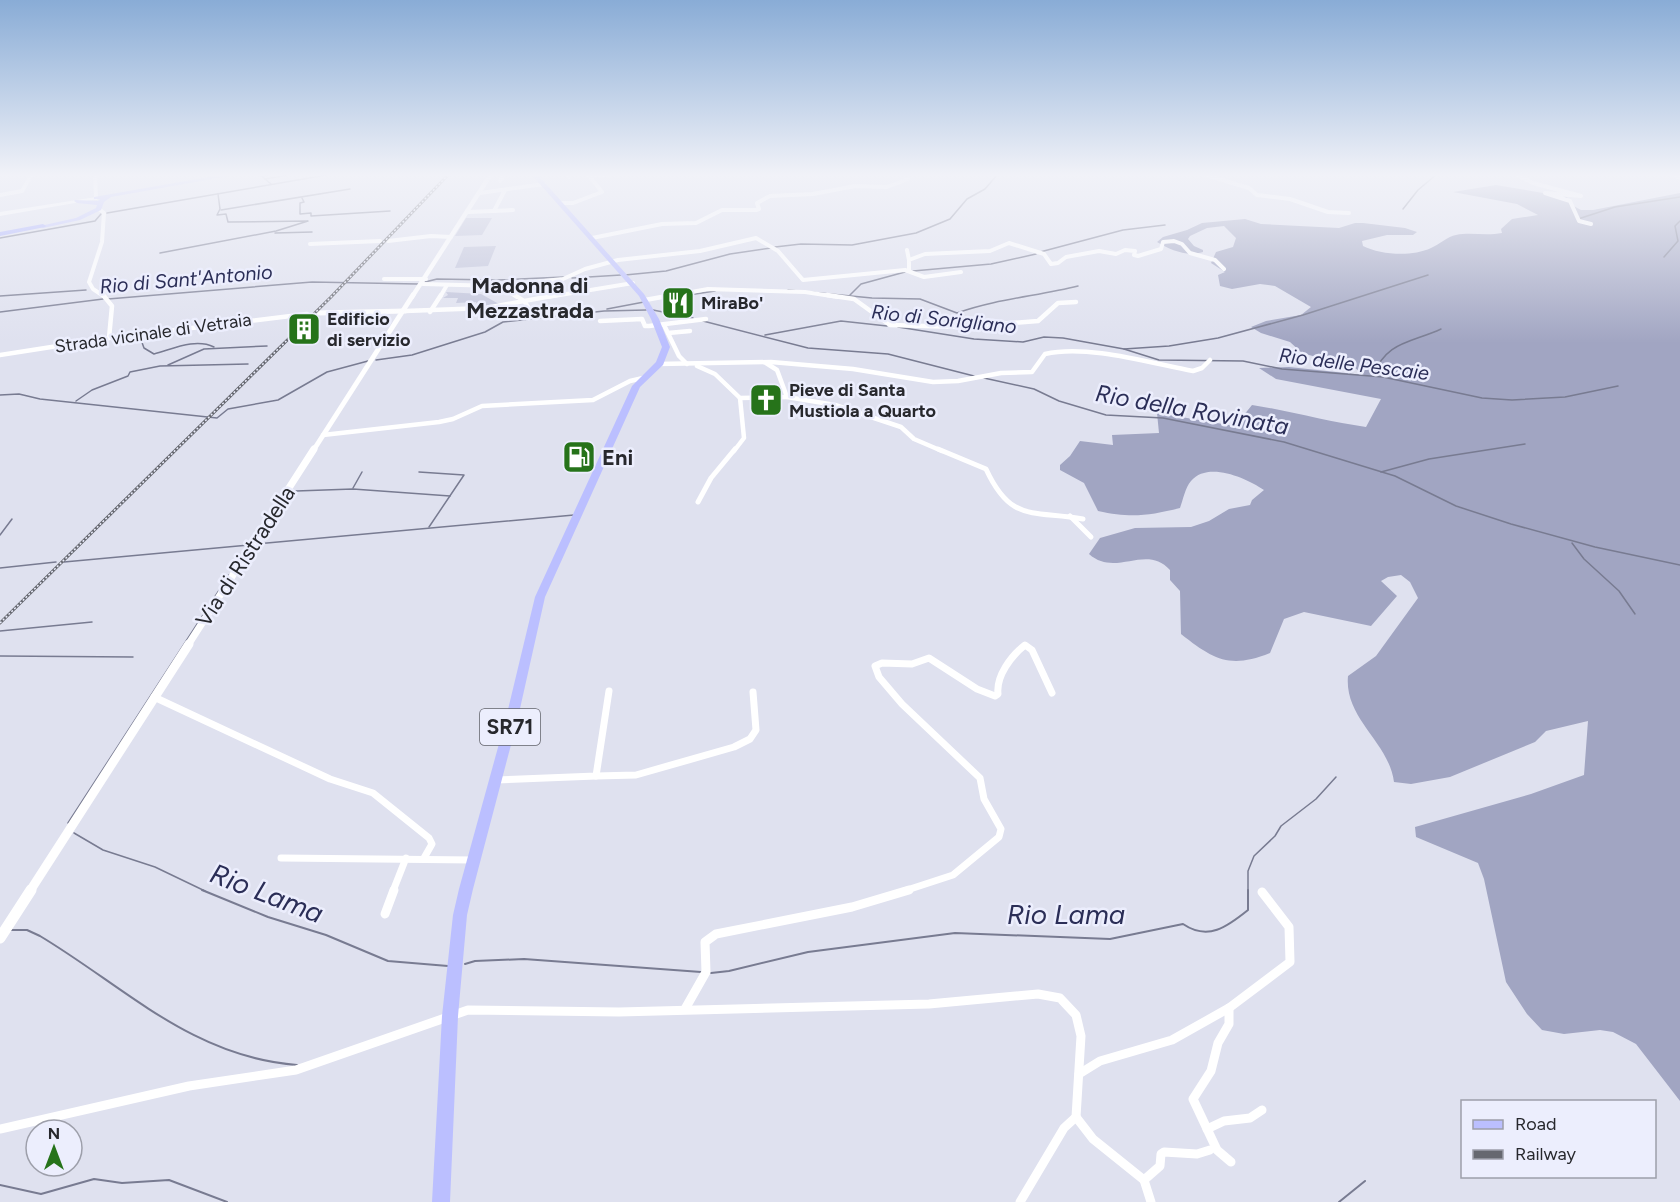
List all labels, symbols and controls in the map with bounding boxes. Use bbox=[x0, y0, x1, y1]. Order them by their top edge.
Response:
water label: Rio di Sant'Antonio bbox=[99, 259, 274, 299]
district label: Madonna di Mezzastrada bbox=[466, 272, 594, 324]
restaurant icon: MiraBo' bbox=[660, 285, 696, 321]
place label: MiraBo' bbox=[701, 292, 763, 314]
water label: Rio di Sorigliano bbox=[870, 299, 1018, 339]
street label: Strada vicinale di Vetraia bbox=[53, 308, 253, 358]
place label: Edificio di servizio bbox=[327, 308, 410, 351]
building icon: Edificio di servizio bbox=[286, 311, 322, 347]
water label: Rio delle Pescaie bbox=[1278, 343, 1431, 385]
water label: Rio della Rovinata bbox=[1093, 378, 1291, 441]
place label: Pieve di Santa Mustiola a Quarto bbox=[789, 379, 936, 422]
church icon: Pieve di Santa Mustiola a Quarto bbox=[748, 382, 784, 418]
fuel station icon: Eni bbox=[561, 439, 597, 475]
place label: Eni bbox=[602, 444, 633, 471]
street label: Via di Ristradella bbox=[190, 481, 301, 632]
road number: SR71 bbox=[480, 709, 540, 745]
water label: Rio Lama bbox=[206, 856, 328, 930]
water label: Rio Lama bbox=[1007, 897, 1125, 931]
legend bbox=[1461, 1100, 1656, 1178]
text: Road bbox=[1515, 1113, 1556, 1135]
north arrow bbox=[24, 1118, 84, 1178]
text: N bbox=[48, 1124, 60, 1143]
text: Railway bbox=[1515, 1143, 1577, 1165]

